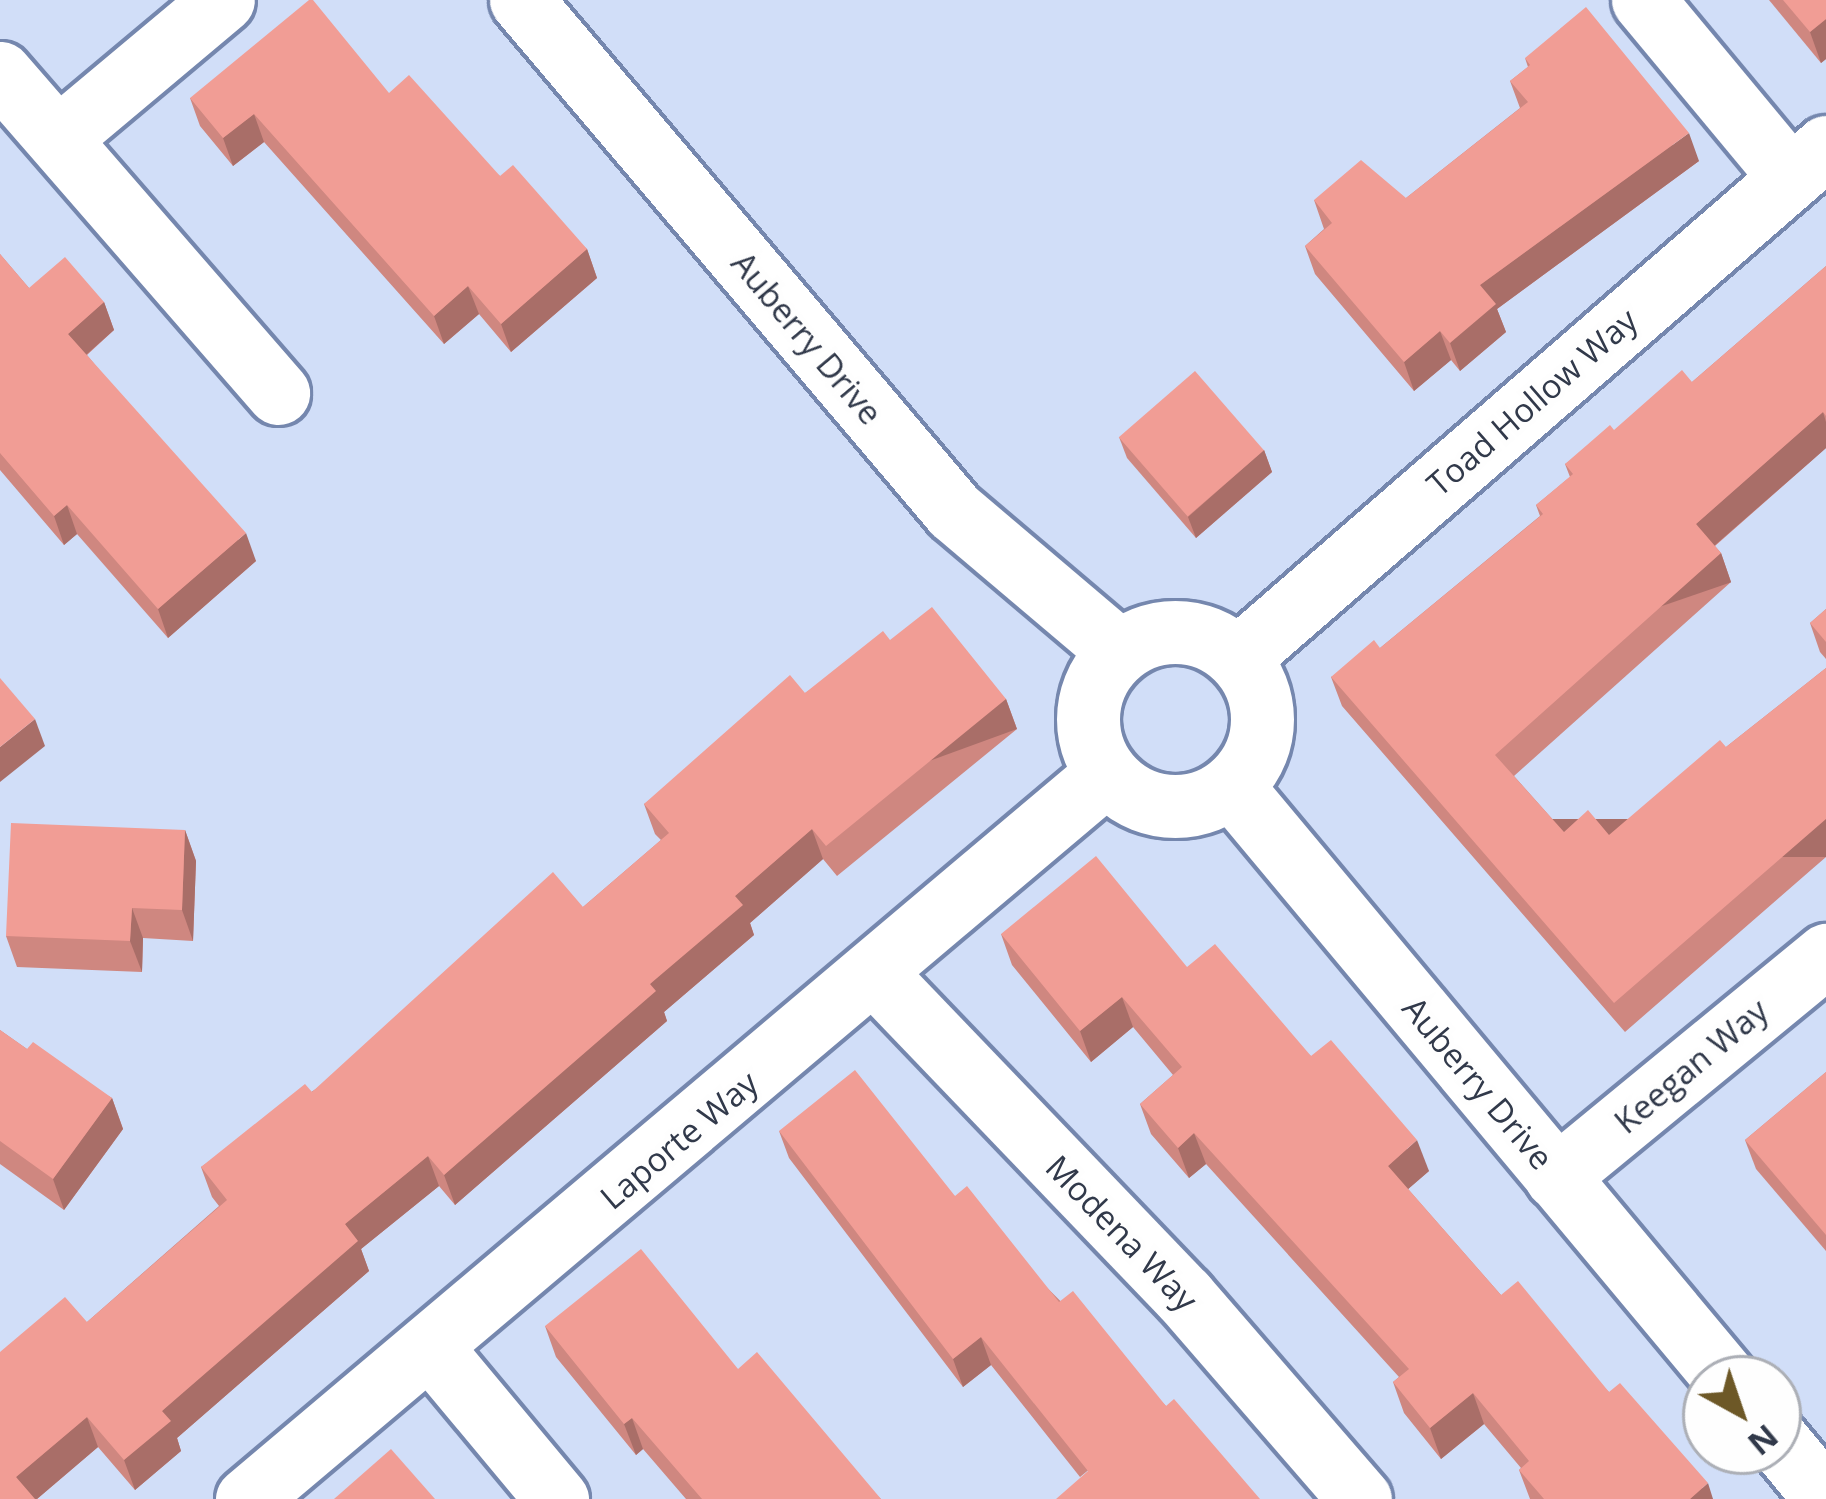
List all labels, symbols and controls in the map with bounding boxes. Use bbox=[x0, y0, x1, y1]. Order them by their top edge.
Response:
street label: Auberry Drive bbox=[723, 244, 891, 432]
street label: Toad Hollow Way bbox=[1419, 300, 1645, 504]
street label: Auberry Drive bbox=[1394, 989, 1562, 1177]
street label: Keegan Way bbox=[1606, 991, 1776, 1141]
street label: Laporte Way bbox=[592, 1063, 766, 1217]
street label: Modena Way bbox=[1038, 1147, 1206, 1319]
north arrow bbox=[1682, 1355, 1802, 1475]
text: N bbox=[1739, 1415, 1788, 1467]

